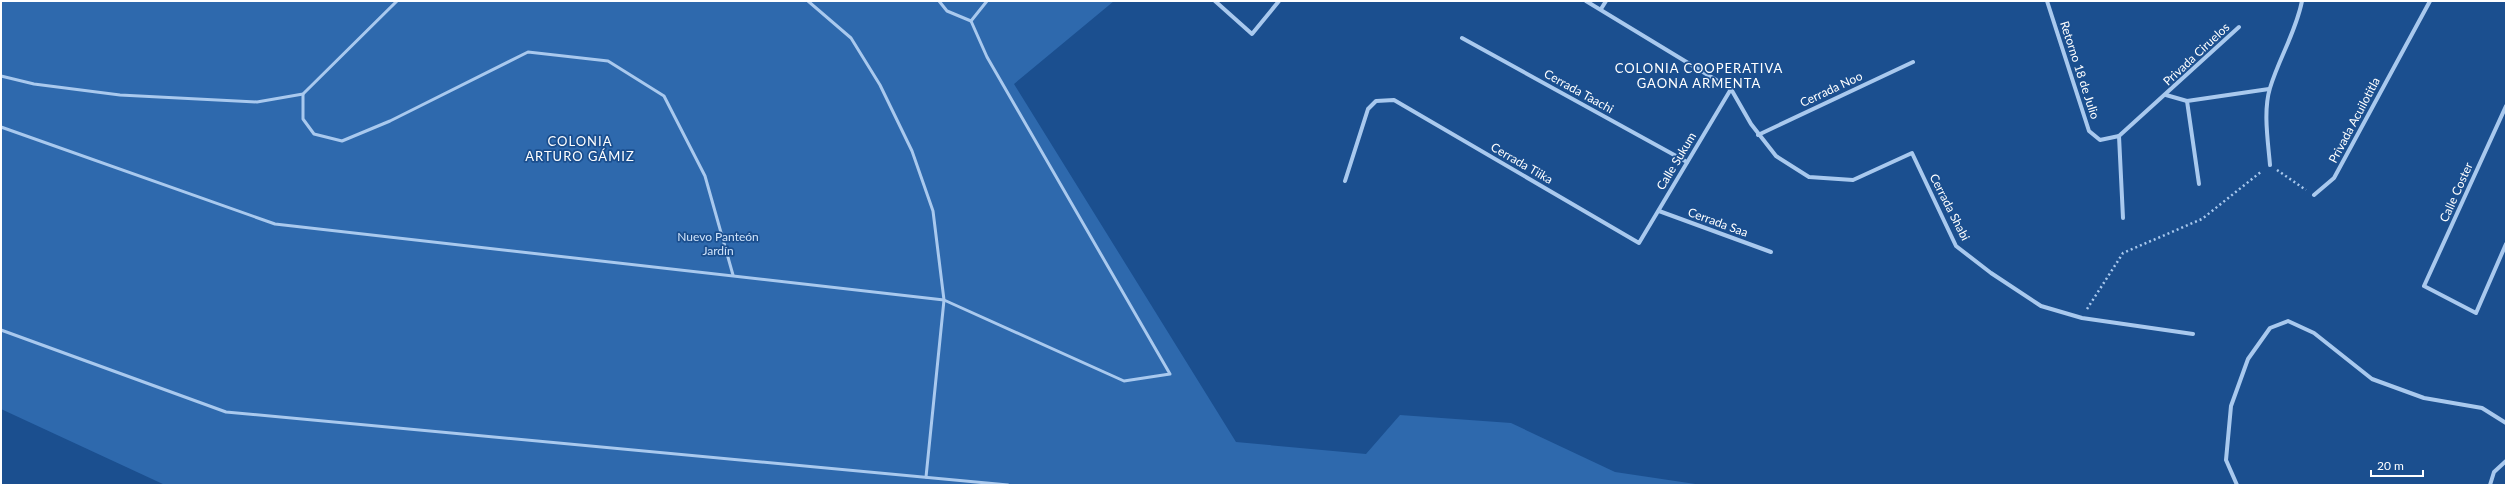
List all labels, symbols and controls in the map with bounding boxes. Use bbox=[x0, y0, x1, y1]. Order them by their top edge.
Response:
street label: Retorno 18 de Julio bbox=[2057, 19, 2103, 121]
street label: Privada Ciruelos bbox=[2160, 19, 2232, 89]
district label: COLONIA COOPERATIVA GAONA ARMENTA bbox=[1615, 60, 1783, 91]
street label: Cerrada Taachi bbox=[1542, 66, 1616, 116]
street label: Cerrada Noo bbox=[1797, 68, 1865, 110]
street label: Privada Acuilotitla bbox=[2325, 75, 2383, 165]
street label: Calle Sukum bbox=[1653, 129, 1699, 193]
district label: COLONIA ARTURO GÁMIZ bbox=[525, 133, 635, 164]
street label: Cerrada Tiika bbox=[1488, 139, 1556, 187]
street label: Calle Coster bbox=[2436, 159, 2476, 224]
street label: Cerrada Shabi bbox=[1927, 171, 1973, 243]
street label: Cerrada Saa bbox=[1686, 204, 1750, 240]
park label: Nuevo Panteón Jardín bbox=[677, 229, 759, 258]
scale bar bbox=[2371, 452, 2423, 478]
text: 20 m bbox=[2377, 458, 2404, 473]

